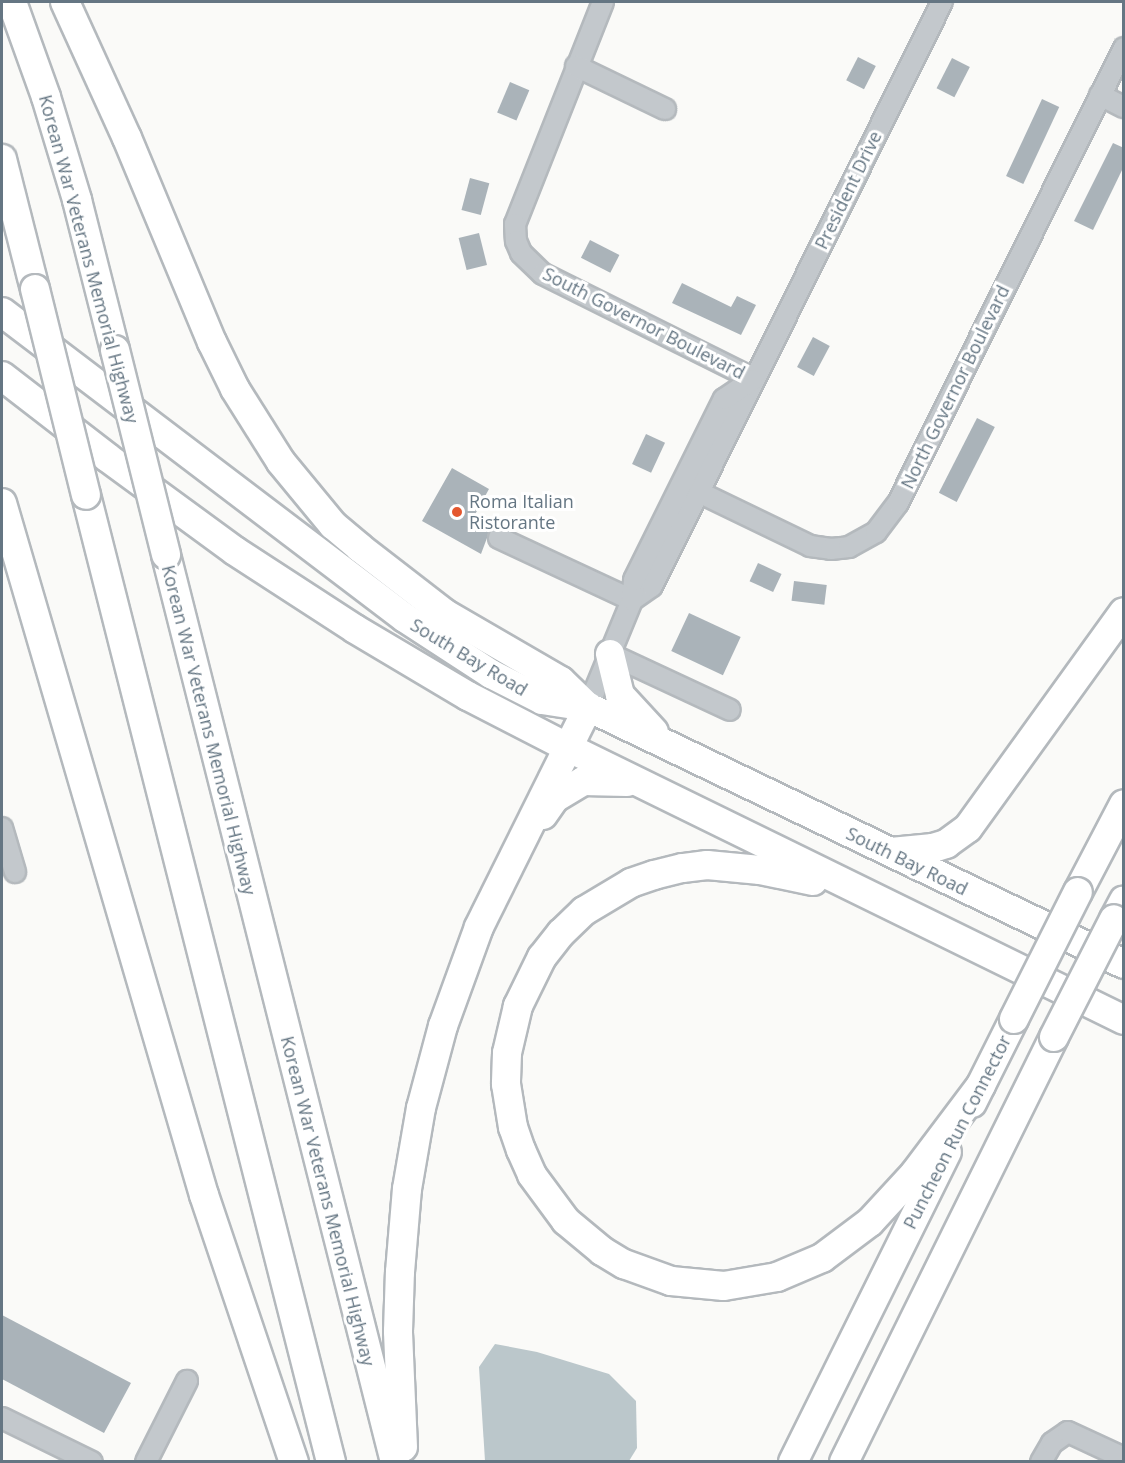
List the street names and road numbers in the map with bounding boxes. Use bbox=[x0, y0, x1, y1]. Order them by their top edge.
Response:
street label: Korean War Veterans Memorial Highway bbox=[35, 92, 143, 426]
street label: President Drive bbox=[810, 127, 886, 253]
street label: South Governor Boulevard bbox=[539, 263, 749, 383]
street label: North Governor Boulevard bbox=[896, 282, 1014, 492]
street label: Korean War Veterans Memorial Highway bbox=[157, 563, 261, 897]
street label: South Bay Road bbox=[407, 614, 531, 700]
street label: South Bay Road bbox=[843, 822, 971, 900]
street label: Puncheon Run Connector bbox=[899, 1031, 1015, 1233]
street label: Korean War Veterans Memorial Highway bbox=[276, 1034, 380, 1368]

